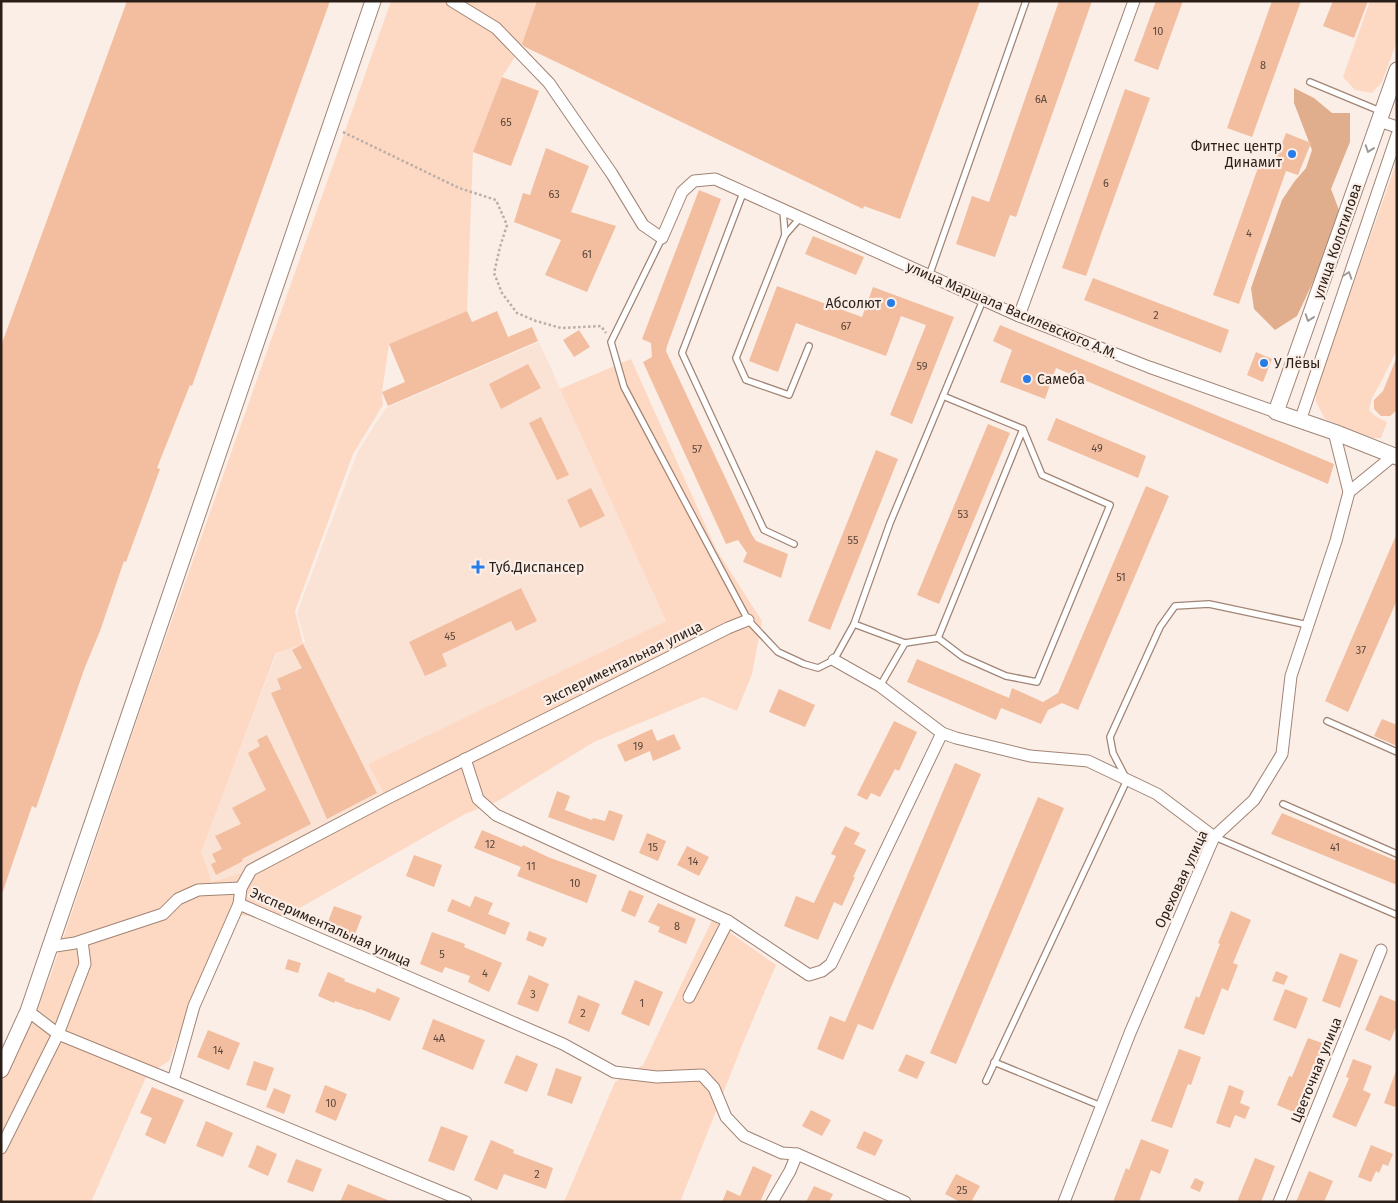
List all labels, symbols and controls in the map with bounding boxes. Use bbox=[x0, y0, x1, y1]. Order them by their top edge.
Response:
house number: 10 bbox=[1153, 25, 1163, 38]
house number: 8 bbox=[1260, 59, 1266, 72]
house number: 6А bbox=[1035, 93, 1048, 106]
house number: 65 bbox=[500, 116, 512, 129]
place label: Фитнес центр Динамит bbox=[1191, 138, 1283, 171]
one-way arrow bbox=[1365, 144, 1375, 152]
marker: Фитнес центр Динамит bbox=[1286, 148, 1298, 160]
house number: 6 bbox=[1103, 177, 1109, 190]
street label: улица Колотилова bbox=[1310, 181, 1365, 301]
house number: 63 bbox=[548, 188, 560, 201]
house number: 4 bbox=[1246, 227, 1252, 240]
house number: 61 bbox=[582, 248, 592, 261]
street label: улица Маршала Василевского А.М. bbox=[904, 258, 1120, 363]
one-way arrow bbox=[1343, 271, 1353, 280]
place label: Абсолют bbox=[825, 295, 882, 312]
marker: Абсолют bbox=[885, 297, 897, 309]
house number: 2 bbox=[1153, 309, 1159, 322]
one-way arrow bbox=[1305, 314, 1315, 322]
house number: 67 bbox=[841, 320, 851, 333]
place label: У Лёвы bbox=[1274, 355, 1320, 372]
marker: У Лёвы bbox=[1258, 357, 1270, 369]
house number: 59 bbox=[916, 360, 928, 373]
place label: Самеба bbox=[1037, 371, 1085, 388]
marker: Самеба bbox=[1021, 373, 1033, 385]
house number: 49 bbox=[1091, 442, 1103, 455]
house number: 57 bbox=[692, 443, 702, 456]
house number: 53 bbox=[958, 508, 968, 521]
house number: 55 bbox=[848, 534, 859, 547]
place label: Туб.Диспансер bbox=[489, 559, 584, 576]
marker: Туб.Диспансер bbox=[471, 560, 485, 574]
house number: 51 bbox=[1116, 571, 1126, 584]
street label: Экспериментальная улица bbox=[541, 618, 705, 709]
house number: 45 bbox=[444, 630, 456, 643]
house number: 37 bbox=[1356, 644, 1366, 657]
house number: 19 bbox=[633, 740, 643, 753]
street label: Ореховая улица bbox=[1151, 828, 1212, 931]
house number: 12 bbox=[485, 838, 495, 851]
house number: 15 bbox=[648, 841, 659, 854]
house number: 41 bbox=[1330, 841, 1340, 854]
house number: 14 bbox=[688, 855, 698, 868]
house number: 11 bbox=[526, 860, 536, 873]
house number: 10 bbox=[570, 877, 580, 890]
street label: Экспериментальная улица bbox=[248, 884, 414, 971]
house number: 8 bbox=[674, 920, 680, 933]
house number: 5 bbox=[439, 948, 445, 961]
house number: 4 bbox=[482, 967, 488, 980]
house number: 3 bbox=[530, 988, 536, 1001]
house number: 1 bbox=[640, 997, 644, 1010]
house number: 2 bbox=[580, 1007, 586, 1020]
street label: Цветочная улица bbox=[1287, 1015, 1345, 1126]
house number: 4А bbox=[433, 1032, 446, 1045]
house number: 14 bbox=[213, 1044, 223, 1057]
house number: 10 bbox=[326, 1097, 336, 1110]
house number: 2 bbox=[534, 1168, 540, 1181]
house number: 25 bbox=[957, 1184, 968, 1197]

